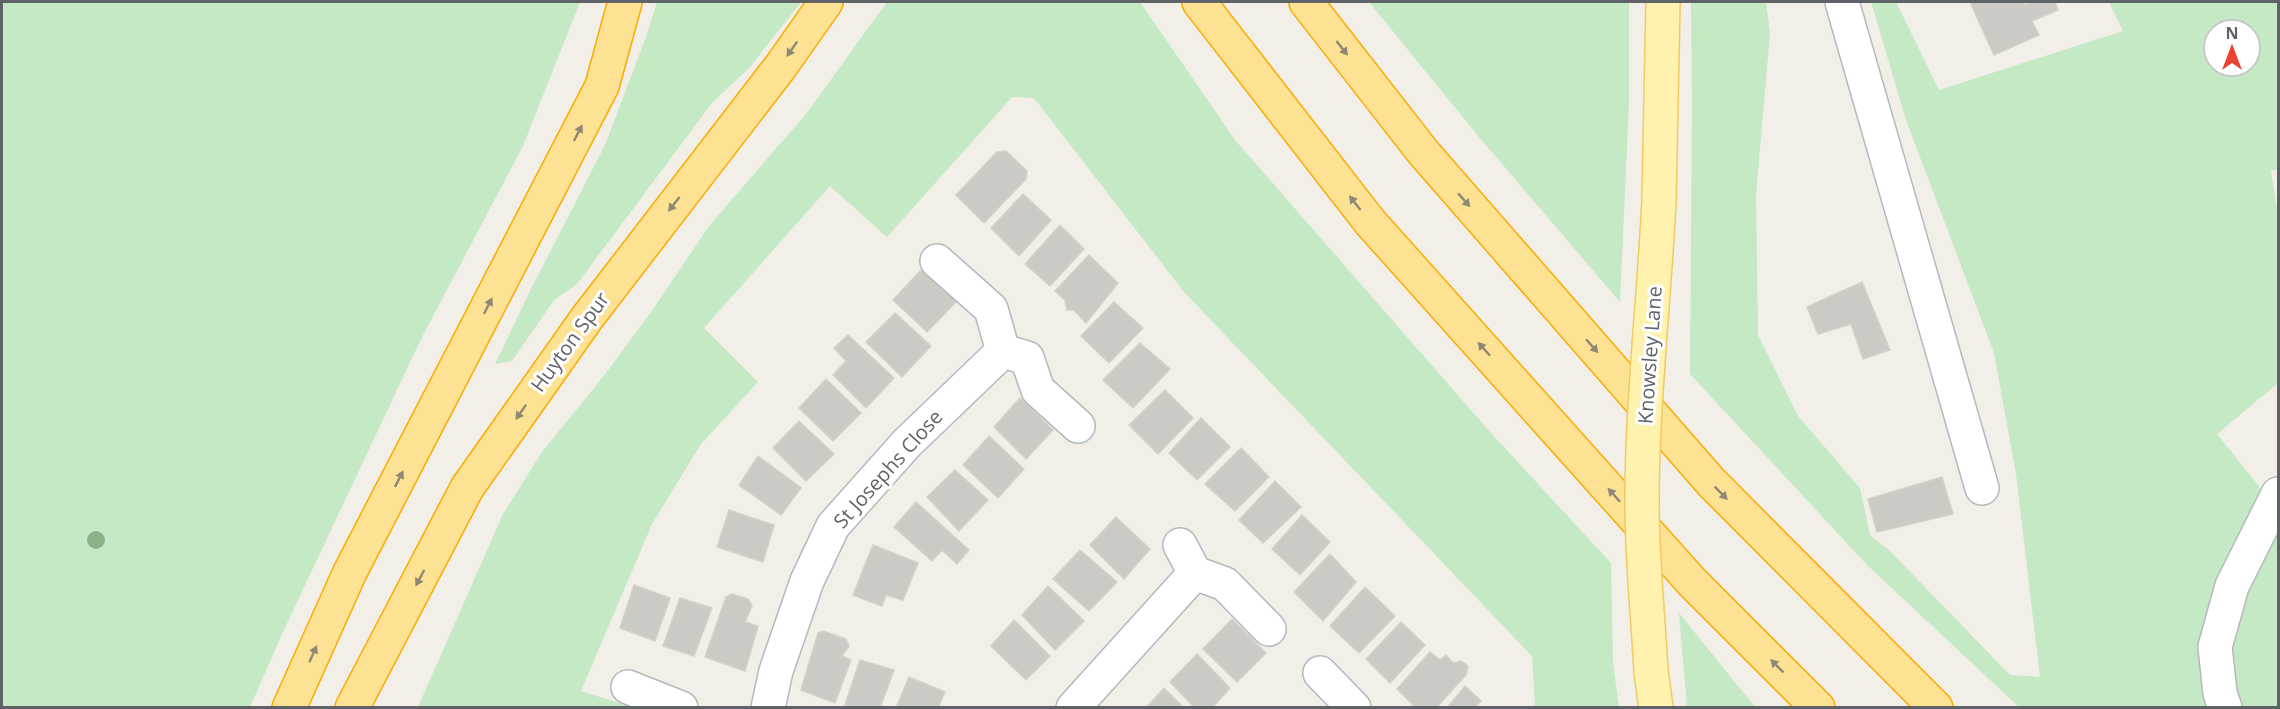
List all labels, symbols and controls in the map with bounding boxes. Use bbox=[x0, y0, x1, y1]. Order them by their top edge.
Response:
north arrow bbox=[2202, 18, 2262, 78]
text: N bbox=[2225, 22, 2239, 44]
one-way arrow bbox=[1335, 40, 1347, 55]
one-way arrow bbox=[786, 41, 798, 57]
one-way arrow bbox=[573, 124, 583, 141]
one-way arrow bbox=[1457, 192, 1471, 207]
one-way arrow bbox=[1349, 195, 1361, 210]
one-way arrow bbox=[669, 197, 681, 212]
street label: Knowsley Lane bbox=[1631, 285, 1668, 425]
street label: Huyton Spur bbox=[524, 286, 615, 397]
one-way arrow bbox=[483, 297, 493, 314]
one-way arrow bbox=[1585, 339, 1599, 354]
one-way arrow bbox=[1478, 342, 1491, 357]
street label: St Josephs Close bbox=[827, 403, 948, 534]
one-way arrow bbox=[515, 404, 527, 419]
one-way arrow bbox=[393, 470, 403, 488]
one-way arrow bbox=[1714, 485, 1728, 499]
one-way arrow bbox=[1607, 487, 1621, 502]
one-way arrow bbox=[415, 569, 425, 587]
one-way arrow bbox=[308, 645, 318, 663]
one-way arrow bbox=[1770, 660, 1784, 674]

